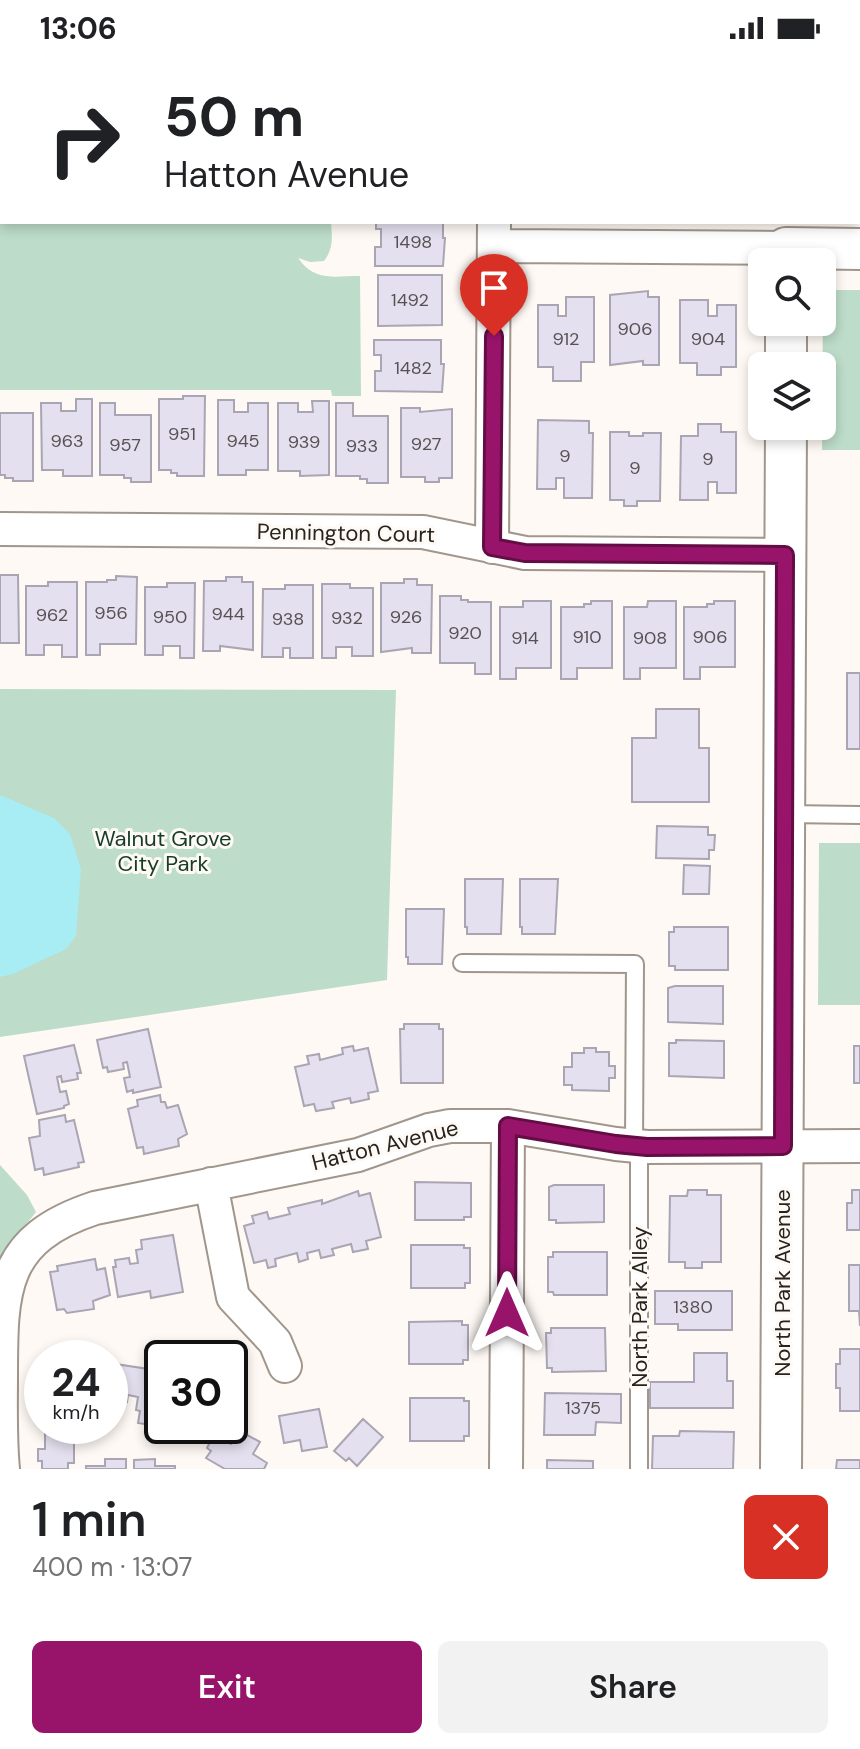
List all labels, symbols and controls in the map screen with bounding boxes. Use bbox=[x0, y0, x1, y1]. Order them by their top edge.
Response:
text: 13:06 bbox=[40, 9, 117, 48]
text: 50 m bbox=[164, 80, 304, 153]
icon: right bbox=[32, 88, 136, 192]
text: Hatton Avenue bbox=[164, 151, 409, 198]
house number: 1498 bbox=[394, 230, 432, 254]
map controls bbox=[748, 248, 836, 440]
button: search bbox=[748, 248, 836, 336]
pin bbox=[460, 254, 528, 336]
icon: arrive bbox=[472, 266, 516, 310]
house number: 1492 bbox=[391, 288, 429, 312]
house number: 906 bbox=[618, 317, 652, 341]
house number: 912 bbox=[553, 327, 579, 351]
house number: 904 bbox=[691, 327, 725, 351]
button: layers bbox=[748, 352, 836, 440]
house number: 1482 bbox=[394, 356, 432, 380]
house number: 951 bbox=[168, 422, 196, 446]
house number: 963 bbox=[50, 429, 84, 453]
house number: 945 bbox=[226, 429, 260, 453]
house number: 939 bbox=[288, 430, 320, 454]
house number: 927 bbox=[411, 432, 441, 456]
house number: 957 bbox=[109, 433, 141, 457]
house number: 933 bbox=[346, 434, 378, 458]
house number: 9 bbox=[559, 444, 571, 468]
house number: 9 bbox=[702, 447, 714, 471]
house number: 9 bbox=[629, 456, 641, 480]
street label: Pennington Court bbox=[257, 517, 435, 549]
house number: 956 bbox=[94, 601, 128, 625]
house number: 944 bbox=[211, 602, 245, 626]
house number: 962 bbox=[36, 603, 68, 627]
house number: 950 bbox=[153, 605, 187, 629]
house number: 926 bbox=[390, 605, 422, 629]
house number: 932 bbox=[331, 606, 363, 630]
house number: 938 bbox=[272, 607, 304, 631]
house number: 920 bbox=[448, 621, 482, 645]
house number: 910 bbox=[573, 625, 601, 649]
house number: 906 bbox=[693, 625, 727, 649]
house number: 914 bbox=[511, 626, 539, 650]
house number: 908 bbox=[633, 626, 667, 650]
park label: Walnut Grove City Park bbox=[94, 824, 232, 878]
street label: Hatton Avenue bbox=[309, 1113, 461, 1177]
street label: North Park Avenue bbox=[768, 1189, 797, 1377]
street label: North Park Alley bbox=[625, 1226, 654, 1388]
position arrow bbox=[465, 1271, 549, 1355]
house number: 1380 bbox=[673, 1295, 713, 1319]
speed limit sign: 30 bbox=[144, 1340, 248, 1444]
text: 24 bbox=[52, 1356, 100, 1408]
house number: 1375 bbox=[565, 1396, 601, 1420]
text: km/h bbox=[52, 1399, 100, 1425]
text: 1 min bbox=[32, 1488, 147, 1551]
button: close bbox=[744, 1495, 828, 1579]
text: 400 m · 13:07 bbox=[32, 1550, 192, 1584]
button: Exit bbox=[32, 1641, 422, 1733]
button: Share bbox=[438, 1641, 828, 1733]

